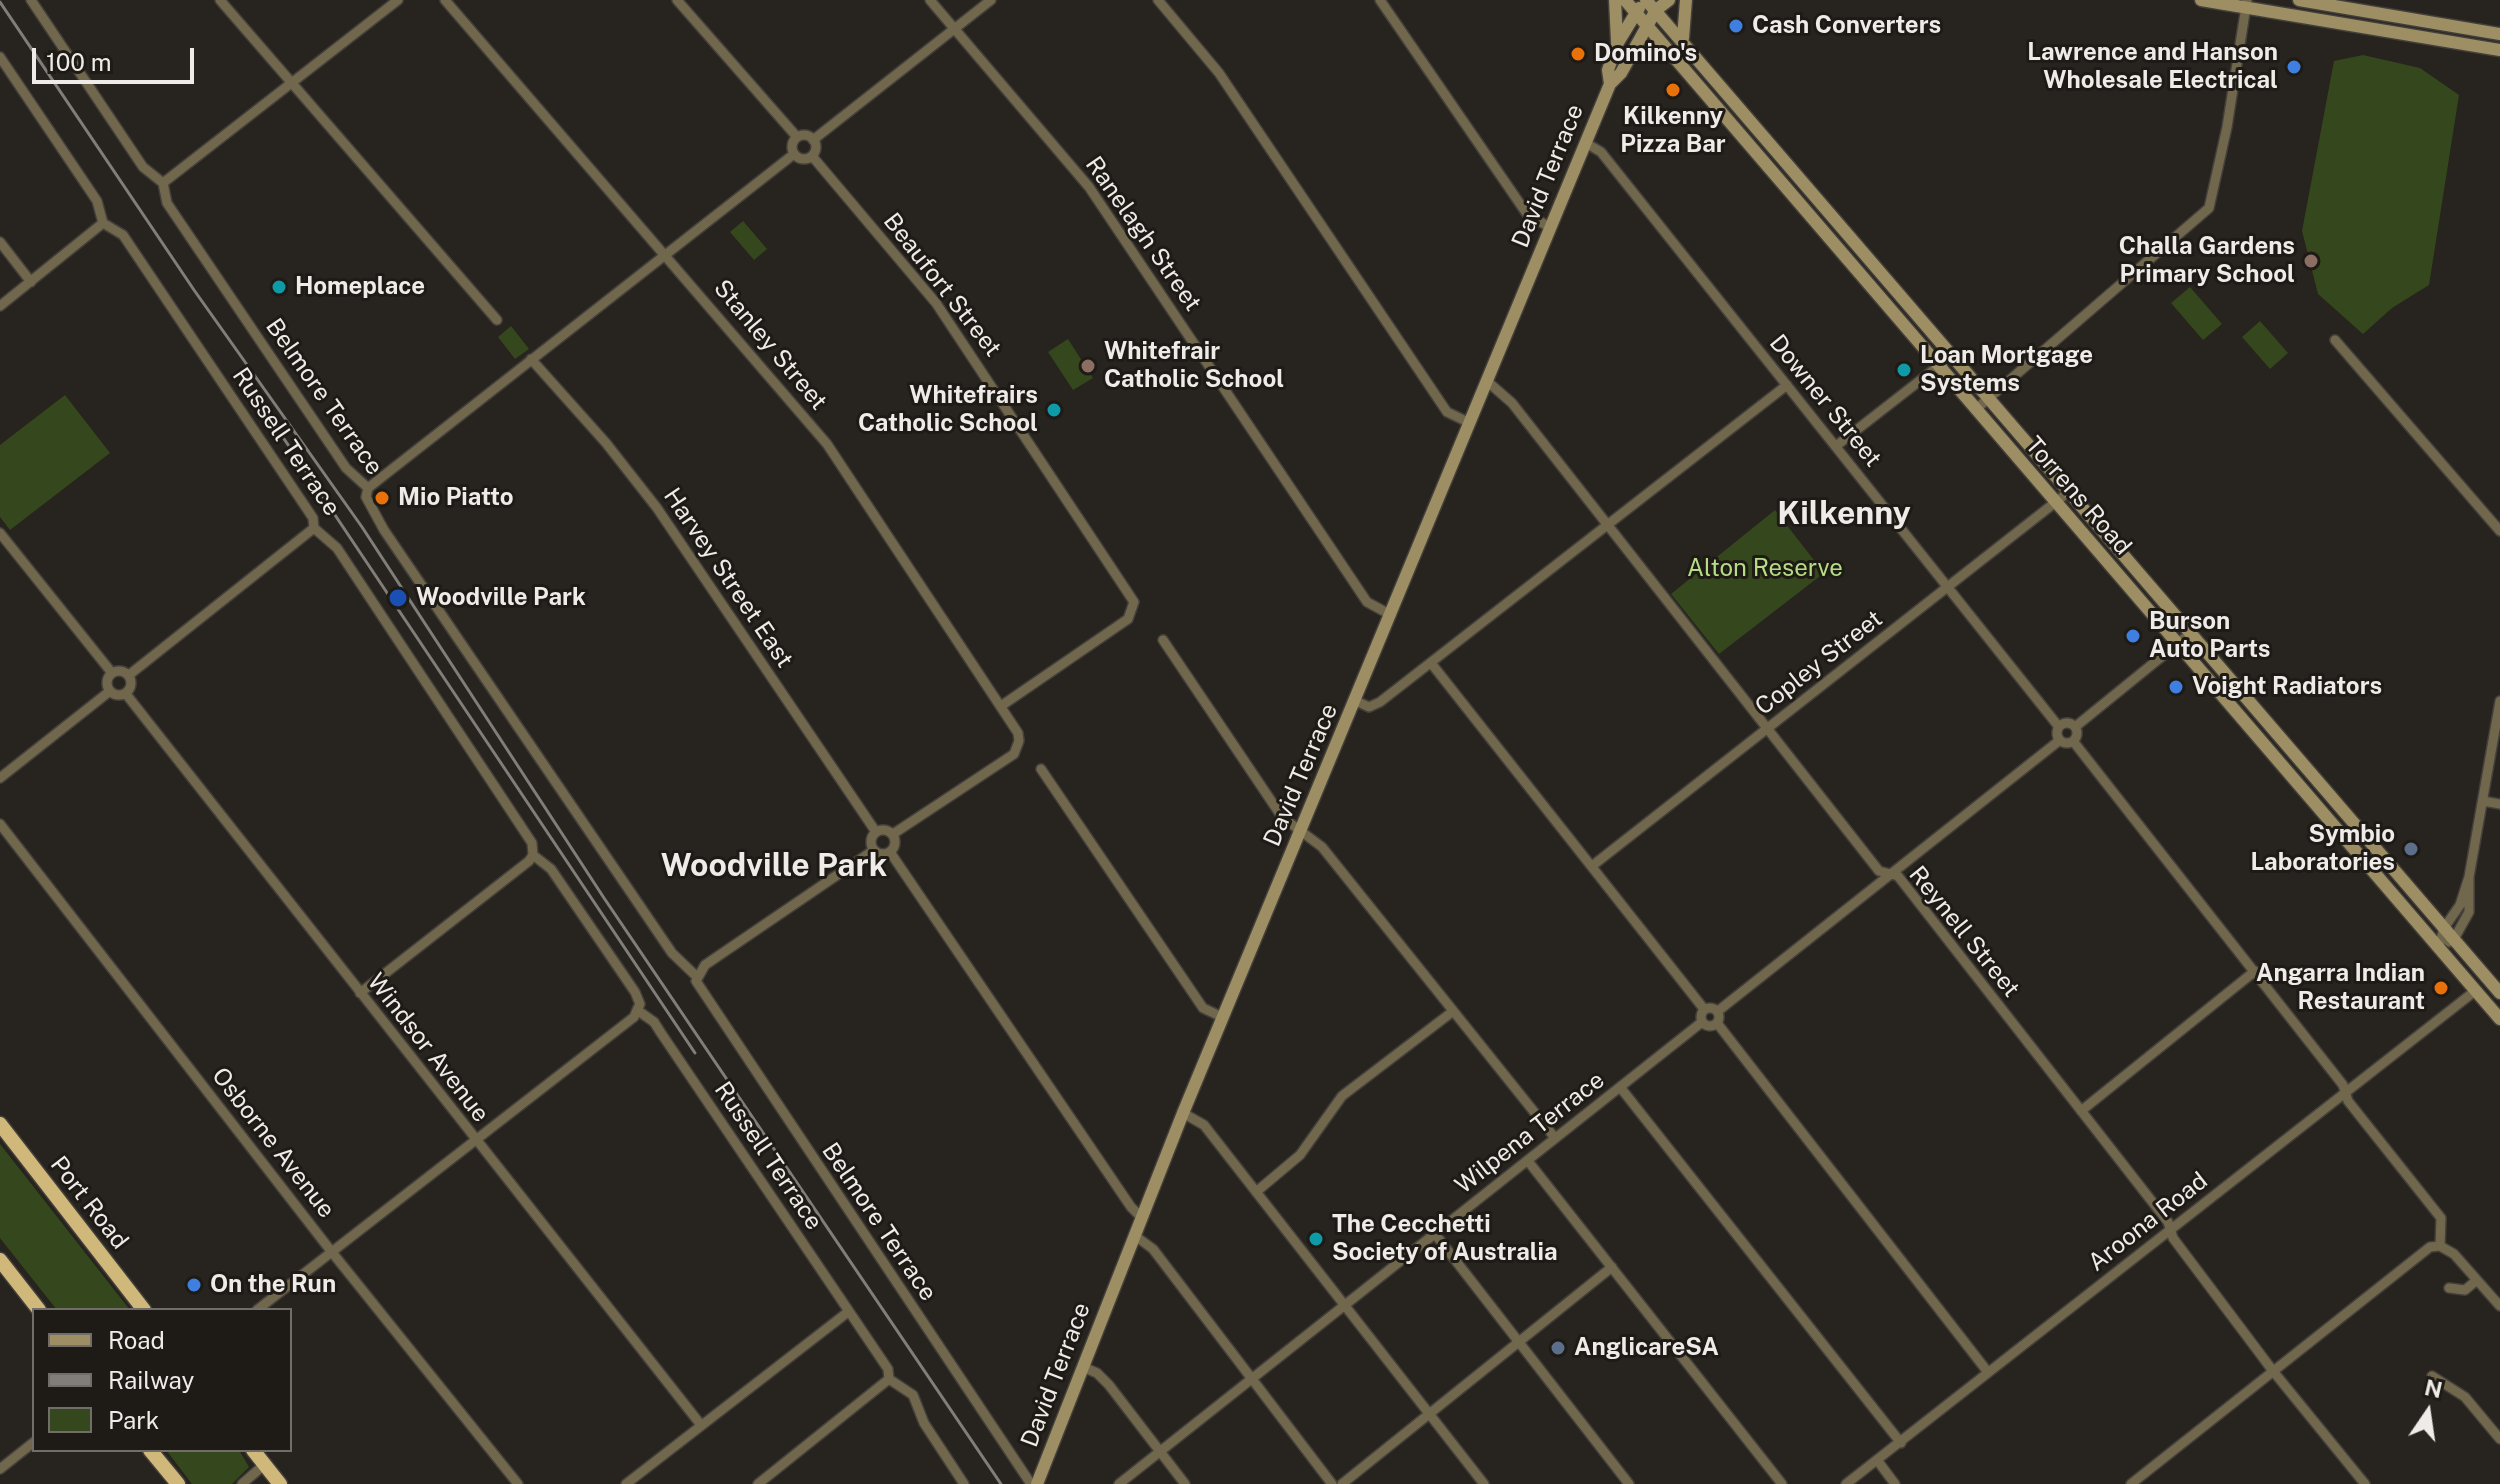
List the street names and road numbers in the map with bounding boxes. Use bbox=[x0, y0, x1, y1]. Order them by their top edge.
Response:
street label: David Terrace bbox=[1506, 100, 1590, 252]
street label: Ranelagh Street bbox=[1079, 151, 1207, 317]
street label: Beaufort Street bbox=[877, 208, 1007, 362]
street label: Stanley Street bbox=[707, 274, 833, 416]
street label: Belmore Terrace bbox=[259, 313, 389, 481]
street label: Downer Street bbox=[1763, 329, 1887, 473]
street label: Russell Terrace bbox=[226, 363, 346, 521]
street label: Torrens Road bbox=[2019, 431, 2137, 561]
street label: Harvey Street East bbox=[657, 483, 799, 673]
street label: Copley Street bbox=[1750, 604, 1888, 722]
street label: David Terrace bbox=[1258, 699, 1344, 851]
street label: Reynell Street bbox=[1903, 861, 2025, 1003]
street label: Windsor Avenue bbox=[361, 968, 495, 1128]
street label: Osborne Avenue bbox=[205, 1062, 341, 1224]
street label: Wilpena Terrace bbox=[1450, 1066, 1610, 1200]
street label: Russell Terrace bbox=[708, 1077, 828, 1235]
street label: Belmore Terrace bbox=[816, 1138, 942, 1306]
street label: Port Road bbox=[44, 1151, 134, 1255]
street label: Aroona Road bbox=[2083, 1167, 2213, 1277]
street label: David Terrace bbox=[1015, 1299, 1097, 1451]

